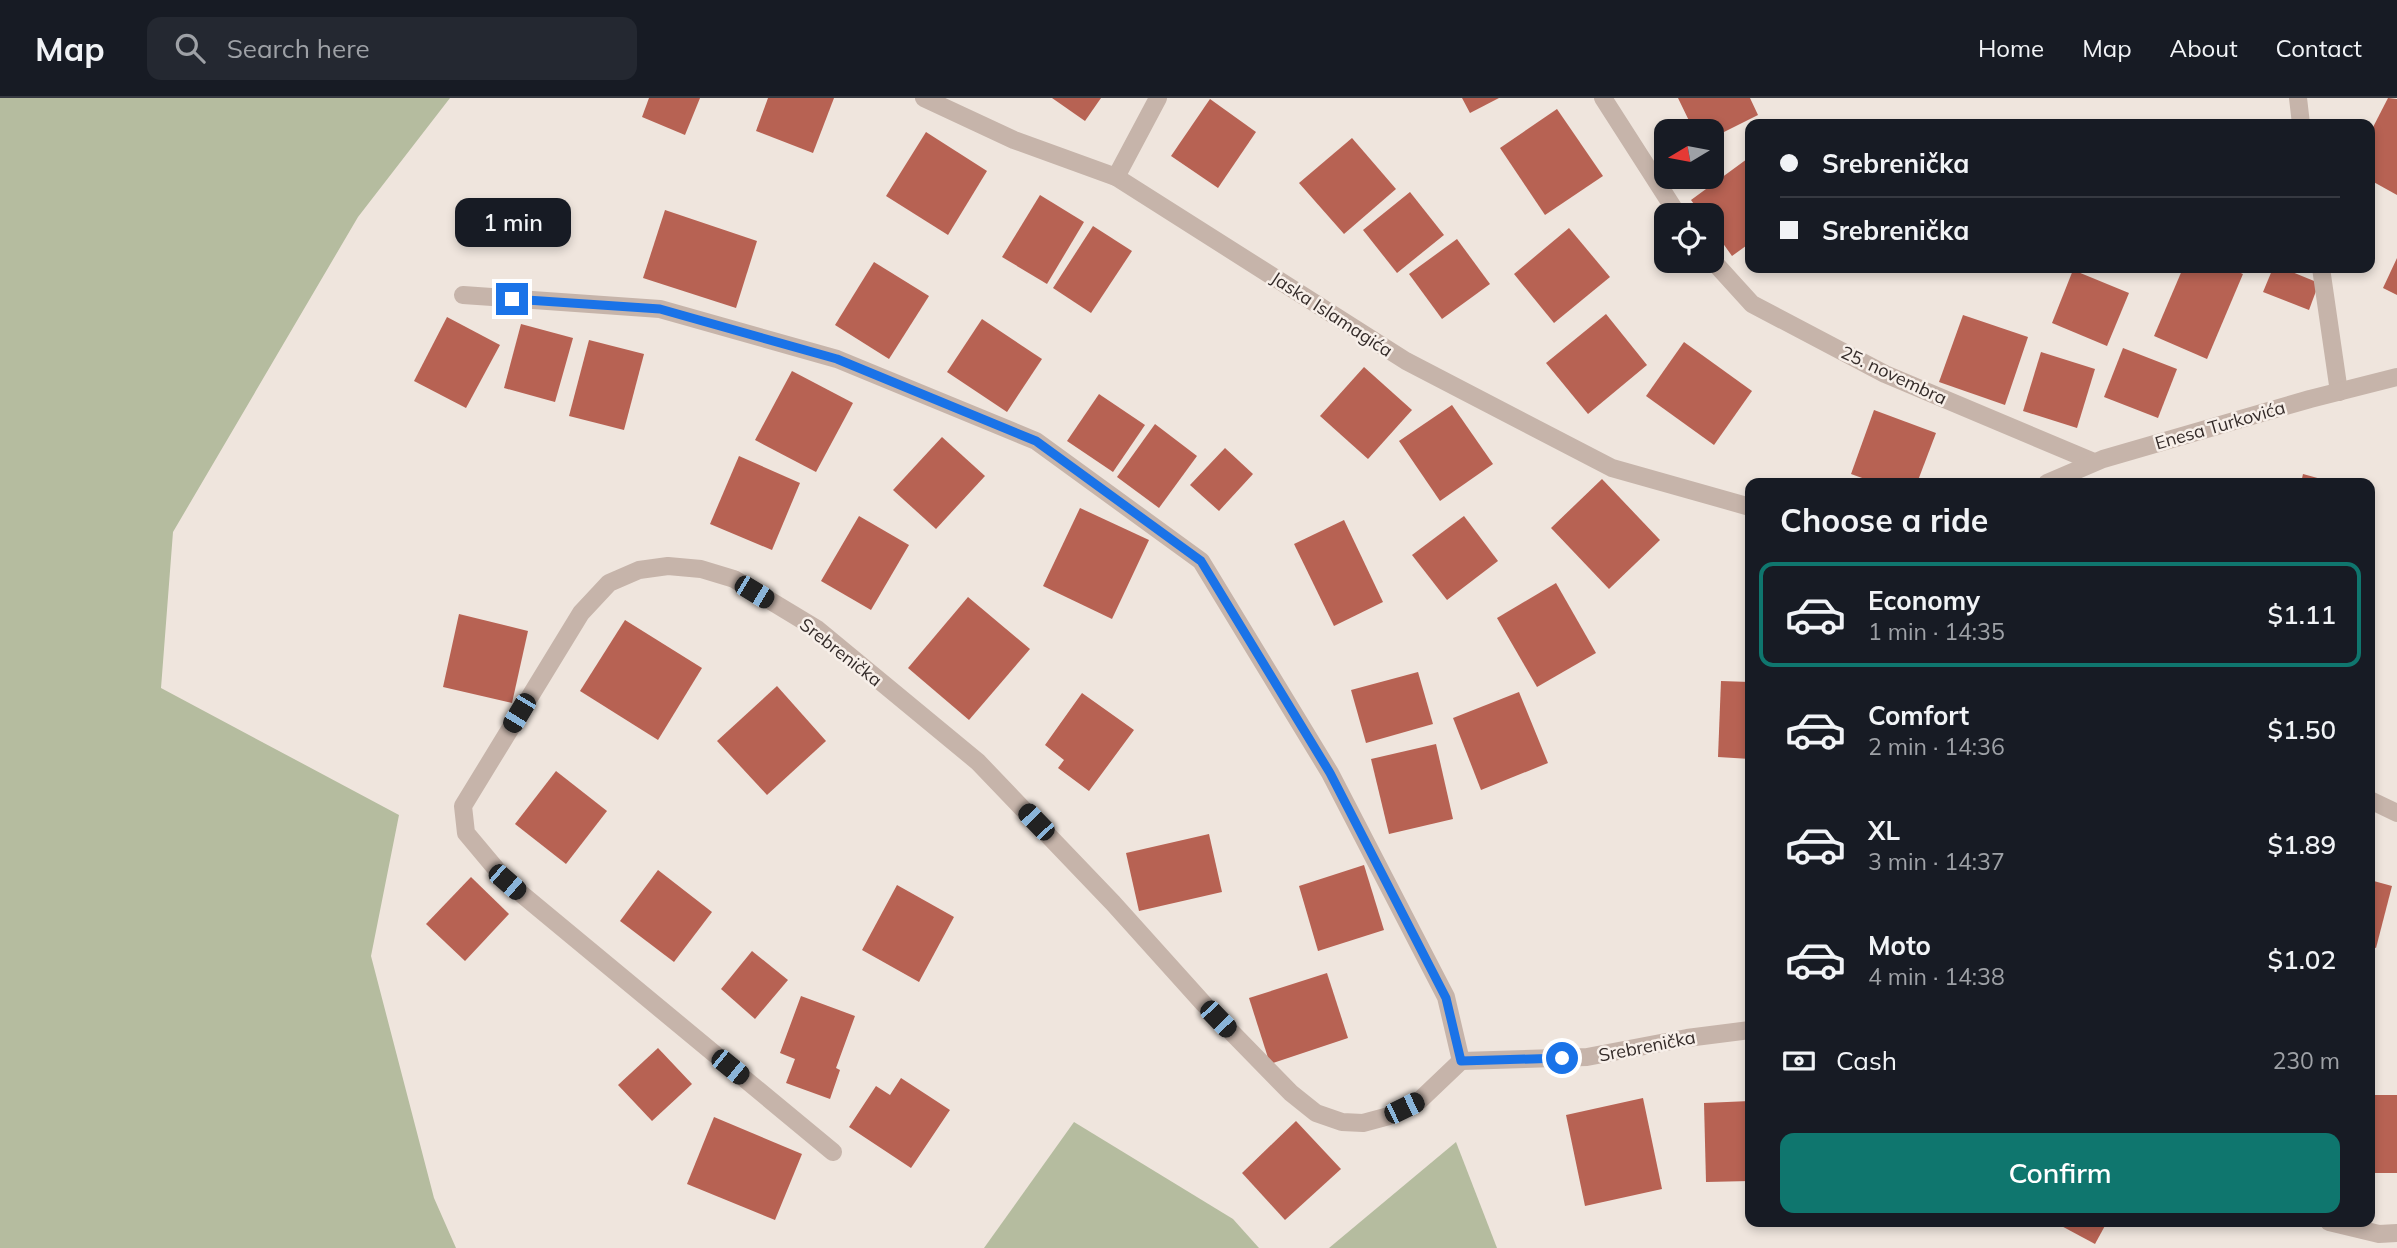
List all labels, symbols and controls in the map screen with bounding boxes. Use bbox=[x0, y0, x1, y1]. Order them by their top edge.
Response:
search box bbox=[147, 17, 637, 80]
text: Map bbox=[35, 28, 105, 69]
icon: search bbox=[171, 29, 209, 67]
text: Search here bbox=[227, 32, 370, 65]
text: Home bbox=[1978, 33, 2044, 63]
text: Map bbox=[2082, 33, 2132, 63]
text: About bbox=[2170, 33, 2238, 63]
text: Contact bbox=[2276, 33, 2362, 63]
north arrow bbox=[1654, 119, 1724, 189]
map controls bbox=[1654, 119, 1724, 273]
text: Srebrenička bbox=[1822, 147, 1969, 180]
callout: 1 min bbox=[454, 198, 570, 246]
button: locate bbox=[1654, 203, 1724, 273]
text: 1 min bbox=[483, 208, 543, 237]
text: Srebrenička bbox=[1822, 214, 1969, 247]
street label: Jaska Islamagića bbox=[1267, 266, 1397, 362]
route end bbox=[496, 283, 528, 315]
street label: 25. novembra bbox=[1837, 340, 1951, 410]
street label: Enesa Turkovića bbox=[2152, 395, 2288, 455]
text: Choose a ride bbox=[1780, 500, 1988, 540]
car bbox=[731, 572, 778, 612]
icon: car bbox=[1784, 583, 1847, 646]
text: Economy bbox=[1868, 584, 1980, 617]
text: $1.11 bbox=[2267, 598, 2336, 631]
street label: Srebrenička bbox=[795, 613, 887, 691]
text: 1 min · 14:35 bbox=[1868, 617, 2005, 646]
car bbox=[500, 690, 539, 736]
icon: car bbox=[1784, 698, 1847, 761]
text: Comfort bbox=[1868, 699, 1969, 732]
text: $1.50 bbox=[2267, 713, 2336, 746]
text: 2 min · 14:36 bbox=[1868, 732, 2005, 761]
car bbox=[1014, 800, 1059, 844]
icon: car bbox=[1784, 813, 1847, 876]
text: XL bbox=[1868, 814, 1900, 847]
text: $1.89 bbox=[2267, 828, 2336, 861]
text: 3 min · 14:37 bbox=[1868, 847, 2005, 876]
car bbox=[485, 860, 530, 904]
icon: car bbox=[1784, 928, 1847, 991]
text: Moto bbox=[1868, 929, 1931, 962]
text: $1.02 bbox=[2267, 943, 2336, 976]
text: 4 min · 14:38 bbox=[1868, 962, 2005, 991]
car bbox=[1196, 997, 1241, 1041]
street label: Srebrenička bbox=[1597, 1025, 1697, 1067]
route start bbox=[1546, 1042, 1578, 1074]
icon: cash bbox=[1780, 1042, 1818, 1080]
text: Cash bbox=[1836, 1044, 1897, 1077]
car bbox=[708, 1046, 753, 1088]
text: 230 m bbox=[2272, 1046, 2340, 1075]
car bbox=[1381, 1089, 1428, 1127]
button: Confirm bbox=[1780, 1133, 2340, 1213]

